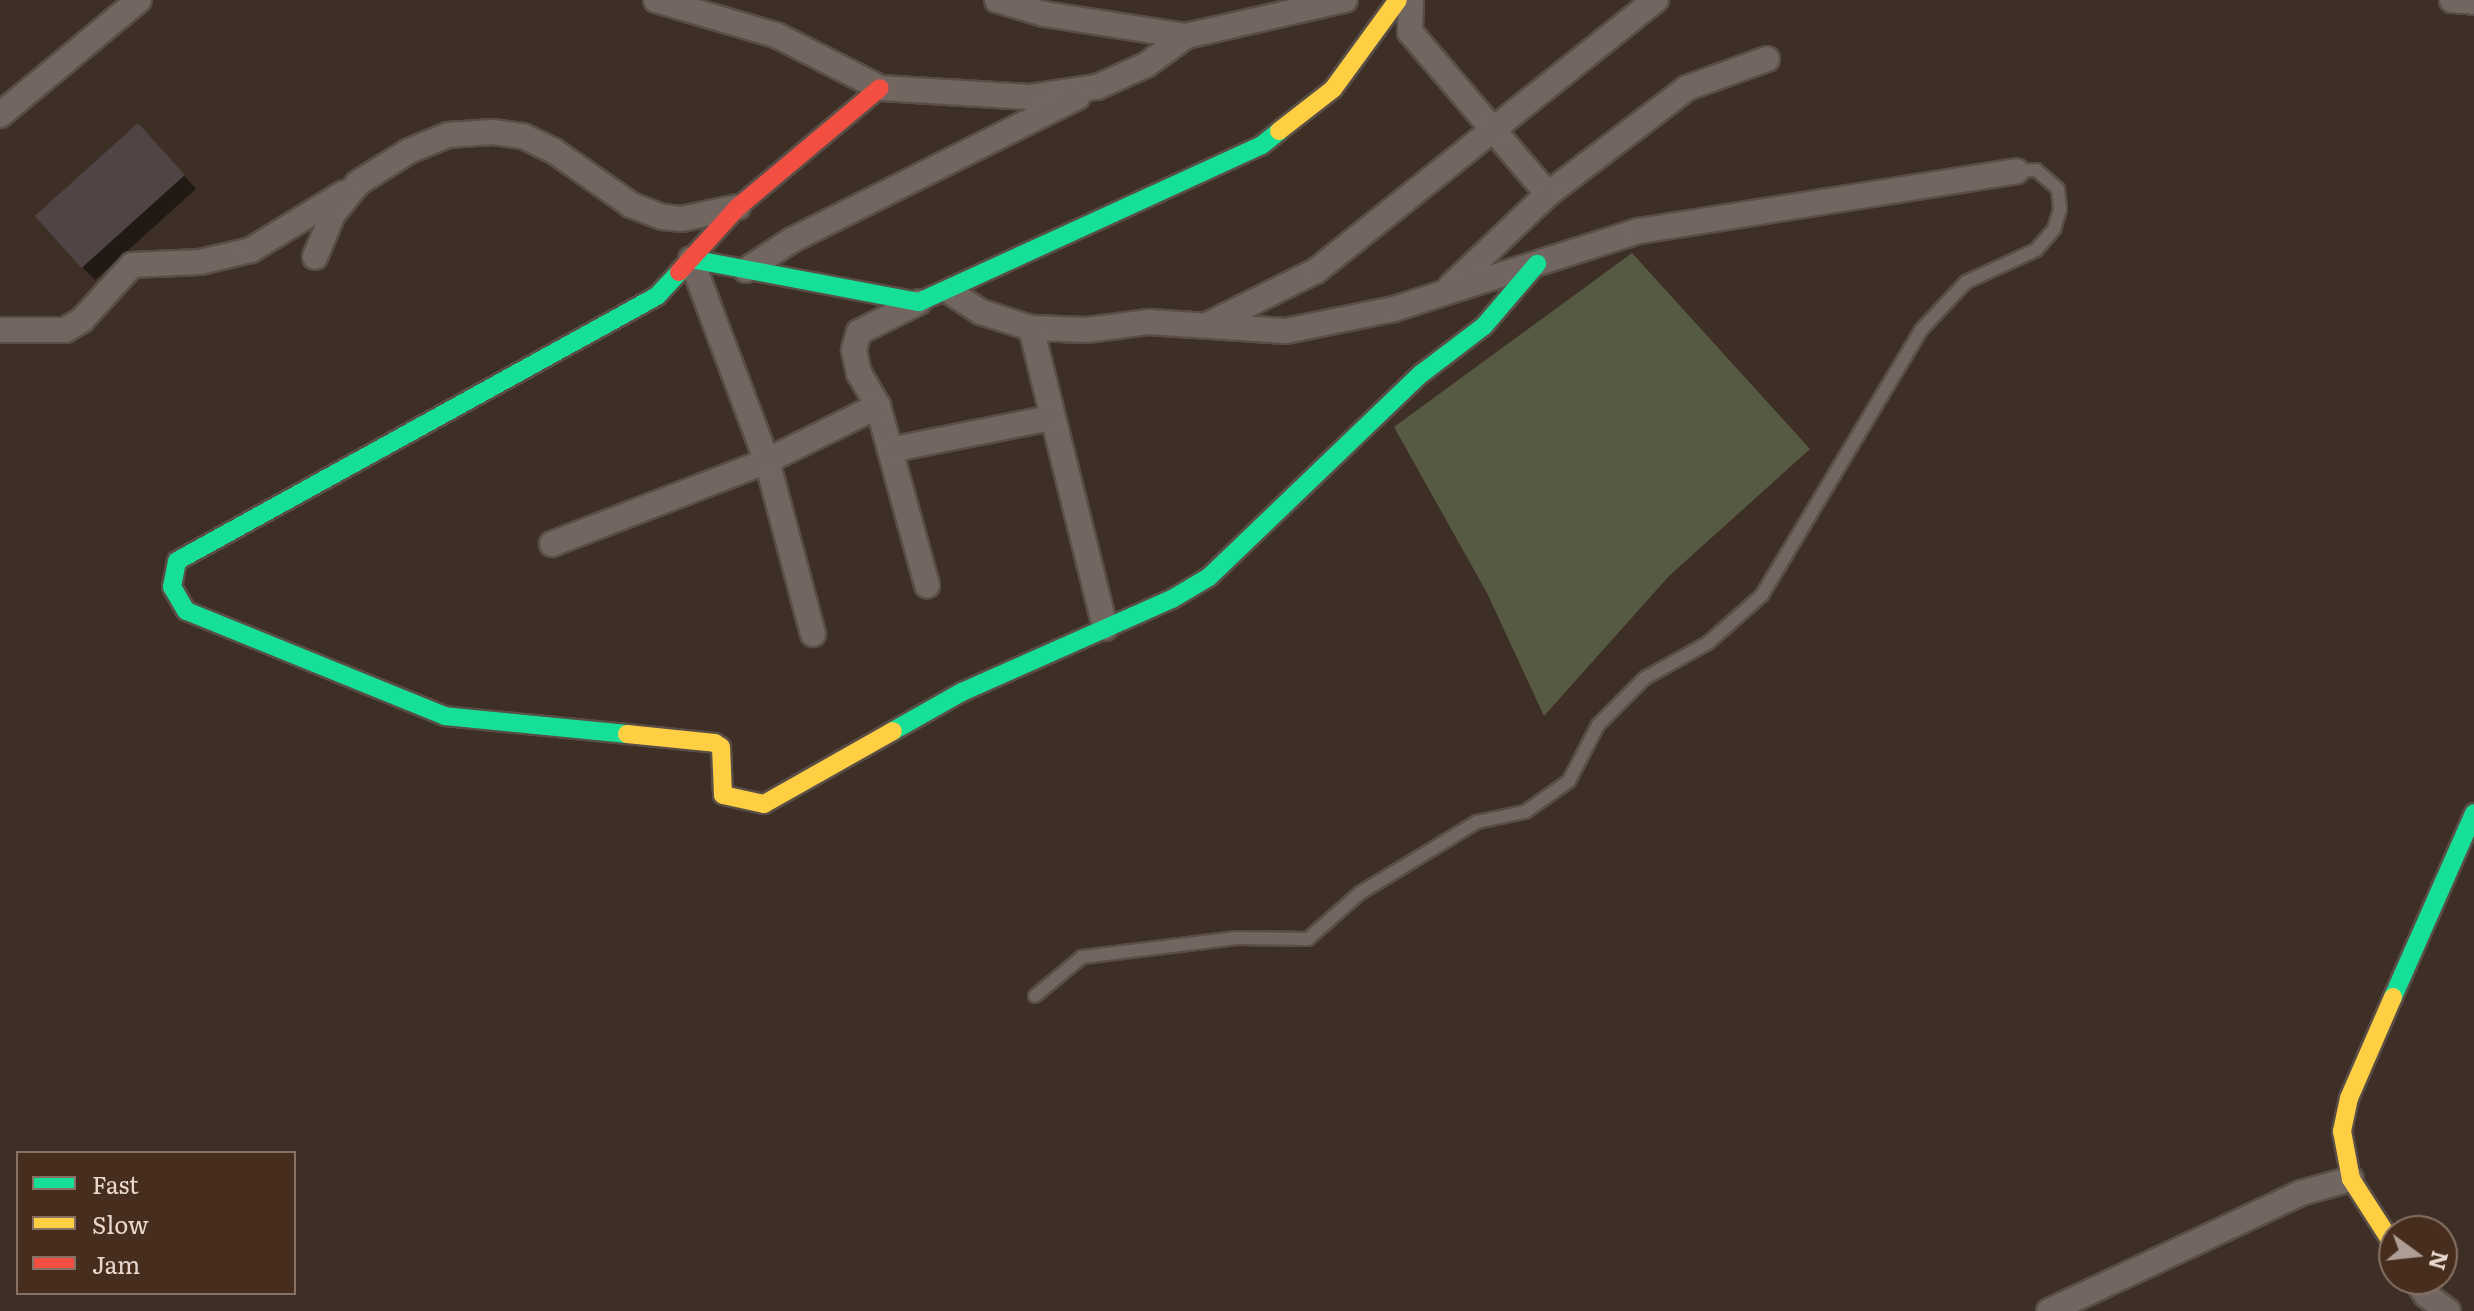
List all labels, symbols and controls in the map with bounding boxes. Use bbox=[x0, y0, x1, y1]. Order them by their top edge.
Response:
legend bbox=[16, 1151, 296, 1295]
text: Fast bbox=[92, 1166, 139, 1201]
text: Slow bbox=[92, 1206, 149, 1241]
north arrow bbox=[2378, 1215, 2458, 1295]
text: Jam bbox=[92, 1246, 140, 1281]
text: N bbox=[2421, 1248, 2458, 1274]

